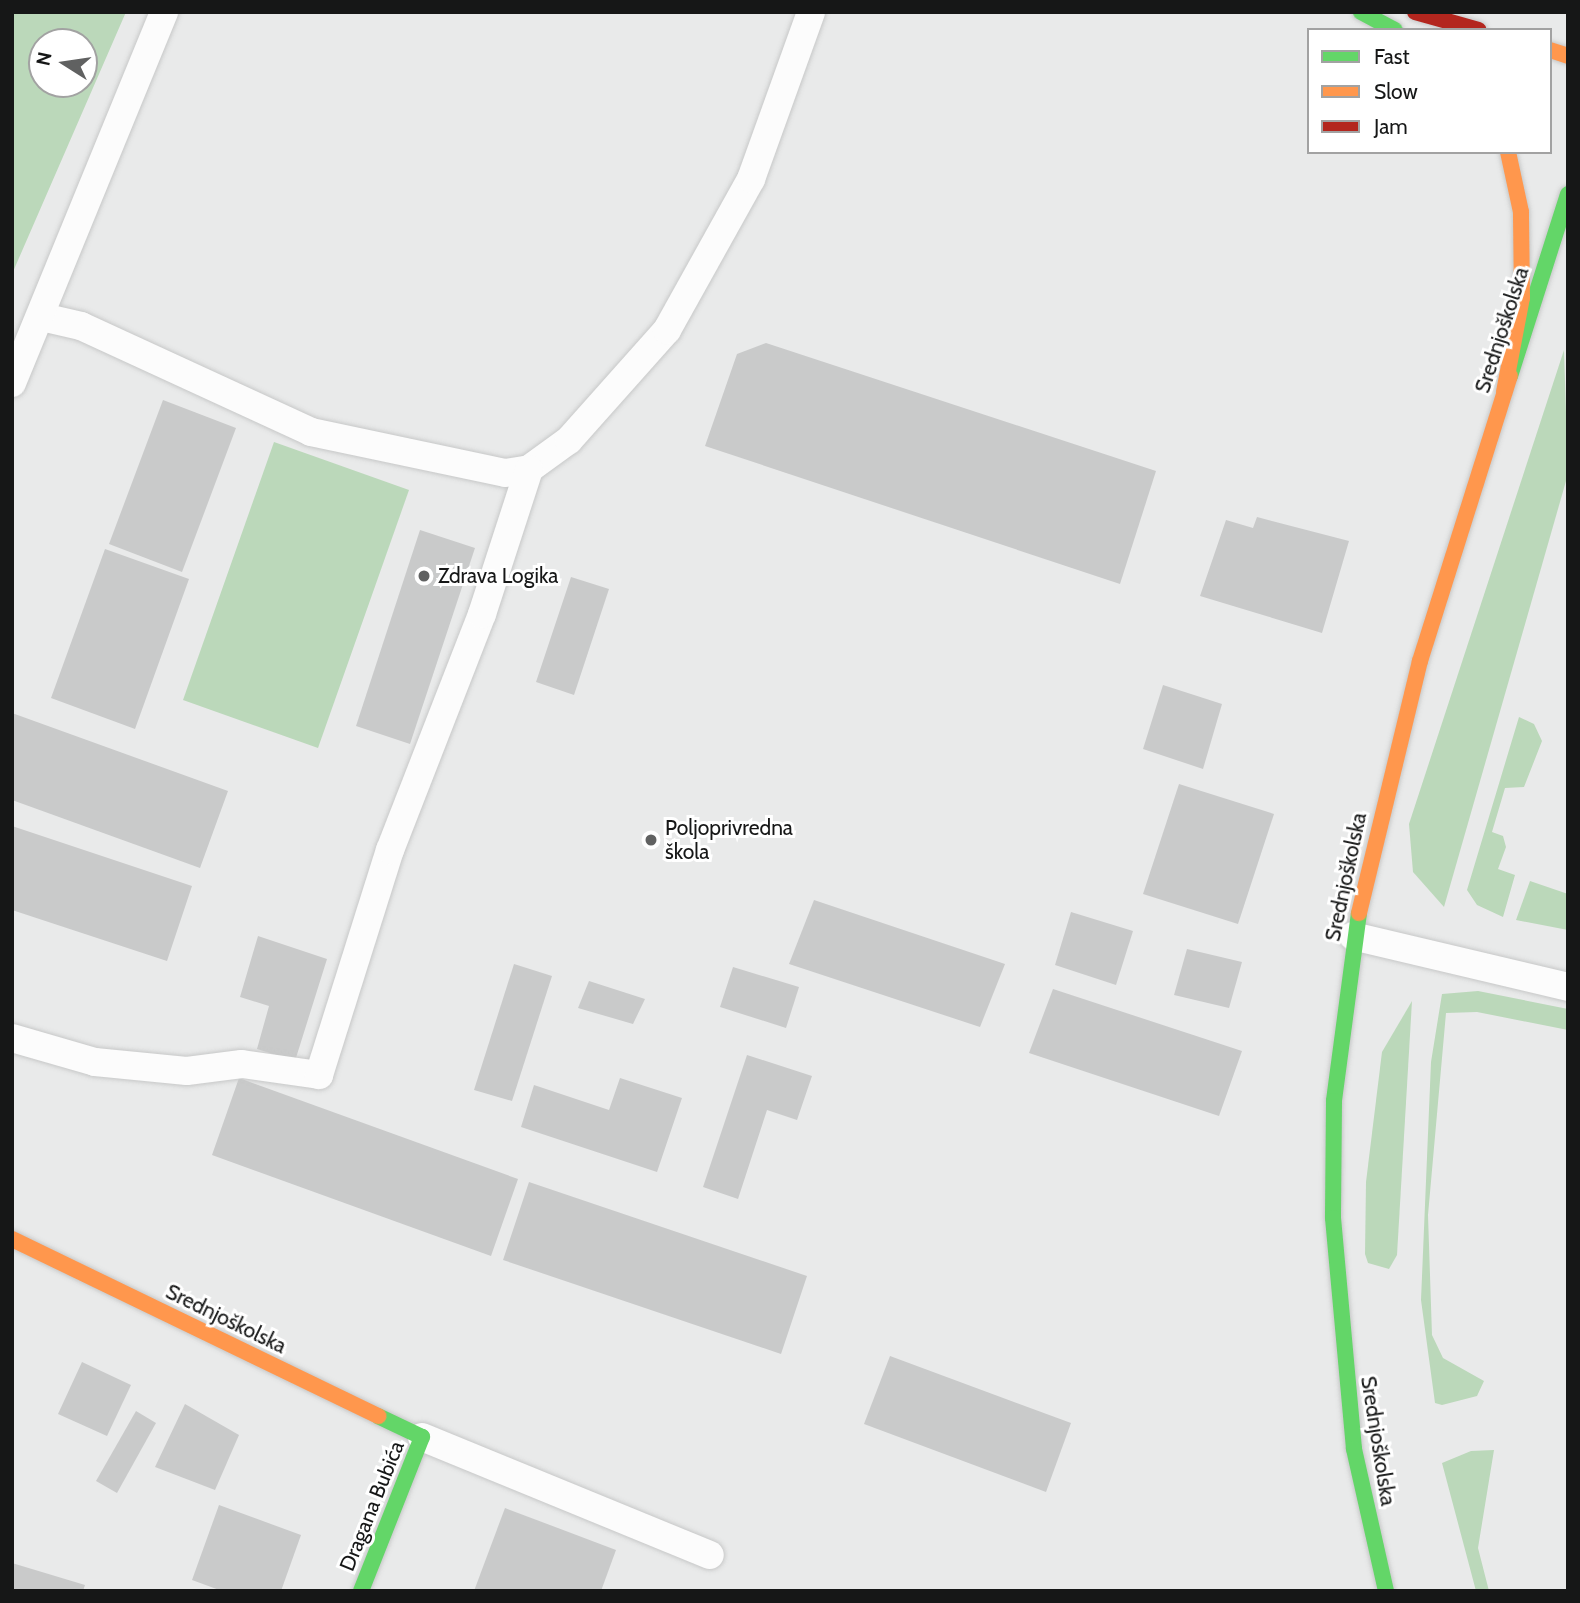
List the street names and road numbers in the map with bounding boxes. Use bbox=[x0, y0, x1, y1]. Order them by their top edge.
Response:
street label: Srednjoškolska bbox=[1470, 264, 1534, 396]
street label: Srednjoškolska bbox=[1320, 810, 1372, 944]
street label: Srednjoškolska bbox=[162, 1279, 290, 1359]
street label: Srednjoškolska bbox=[1355, 1374, 1401, 1508]
street label: Dragana Bubića bbox=[334, 1437, 410, 1575]

